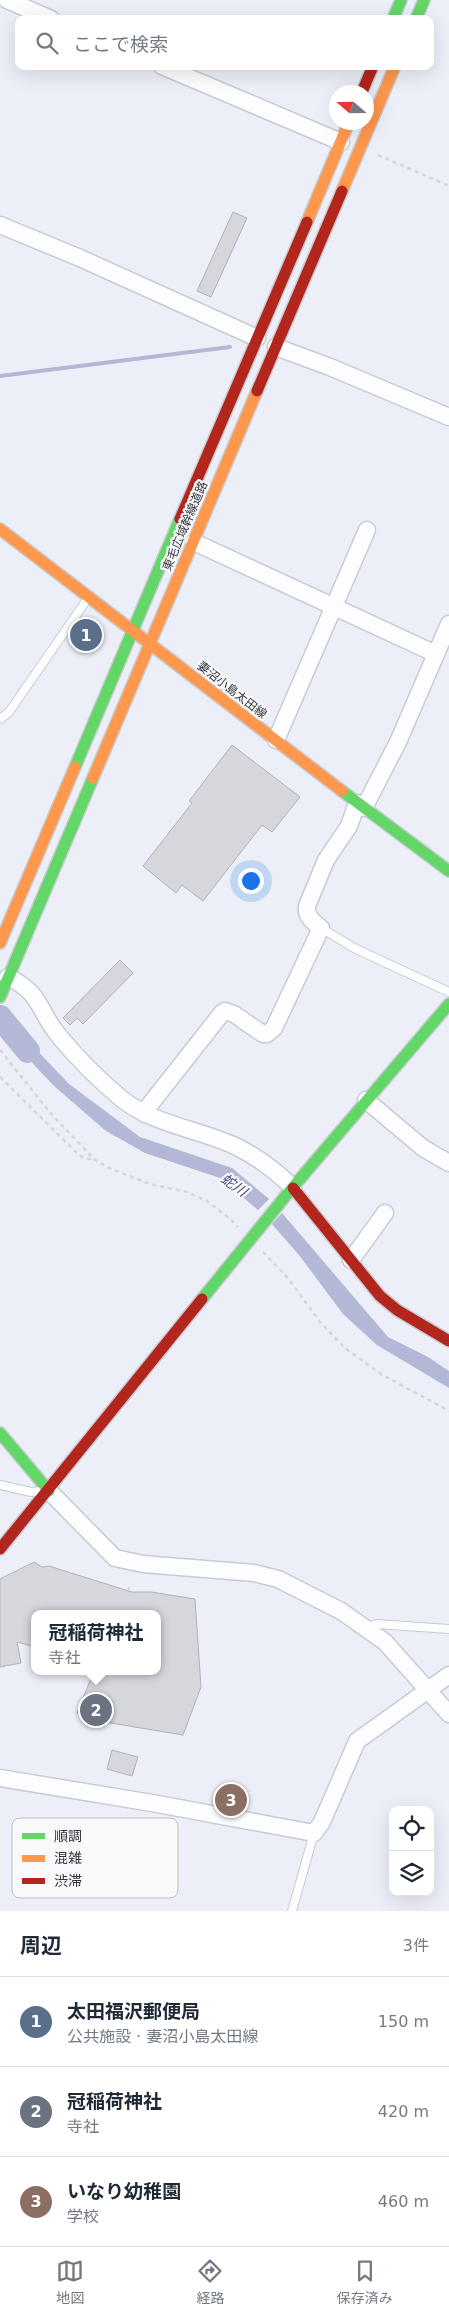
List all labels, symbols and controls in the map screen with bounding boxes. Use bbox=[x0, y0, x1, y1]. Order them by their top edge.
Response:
search box bbox=[15, 15, 434, 70]
icon: search bbox=[33, 29, 61, 57]
text: ここで検索 bbox=[73, 33, 168, 55]
north arrow bbox=[329, 85, 374, 130]
street label: 東毛広域幹線道路 bbox=[160, 479, 210, 573]
pin: 1 bbox=[70, 616, 102, 654]
street label: 妻沼小島太田線 bbox=[195, 659, 269, 721]
your location bbox=[238, 868, 264, 894]
water label: 蛇川 bbox=[218, 1170, 252, 1201]
popup bbox=[31, 1610, 161, 1675]
text: 冠稲荷神社 bbox=[48, 1621, 144, 1643]
text: 寺社 bbox=[48, 1648, 81, 1667]
pin: 2 bbox=[80, 1691, 112, 1729]
pin: 3 bbox=[215, 1781, 247, 1819]
map controls bbox=[389, 1806, 434, 1896]
button: locate bbox=[389, 1806, 434, 1851]
legend bbox=[12, 1818, 178, 1898]
text: 順調 bbox=[54, 1828, 82, 1844]
text: 混雑 bbox=[54, 1850, 82, 1866]
button: layers bbox=[389, 1851, 434, 1896]
text: 渋滞 bbox=[54, 1873, 82, 1889]
text: 周辺 bbox=[20, 1934, 62, 1958]
text: 3件 bbox=[403, 1936, 429, 1955]
text: 太田福沢郵便局 bbox=[67, 2000, 200, 2022]
text: 1 bbox=[30, 2012, 42, 2031]
text: 150 m bbox=[378, 2012, 429, 2031]
text: 公共施設 · 妻沼小島太田線 bbox=[67, 2027, 258, 2046]
text: 冠稲荷神社 bbox=[67, 2090, 162, 2112]
text: 2 bbox=[30, 2102, 42, 2121]
text: 420 m bbox=[378, 2102, 429, 2121]
text: 寺社 bbox=[67, 2117, 99, 2136]
text: いなり幼稚園 bbox=[67, 2180, 181, 2202]
text: 3 bbox=[30, 2192, 42, 2211]
text: 460 m bbox=[378, 2192, 429, 2211]
text: 学校 bbox=[67, 2207, 99, 2226]
tab: 地図 bbox=[56, 2257, 84, 2307]
tab: 経路 bbox=[196, 2257, 224, 2307]
tab: 保存済み bbox=[337, 2257, 393, 2307]

